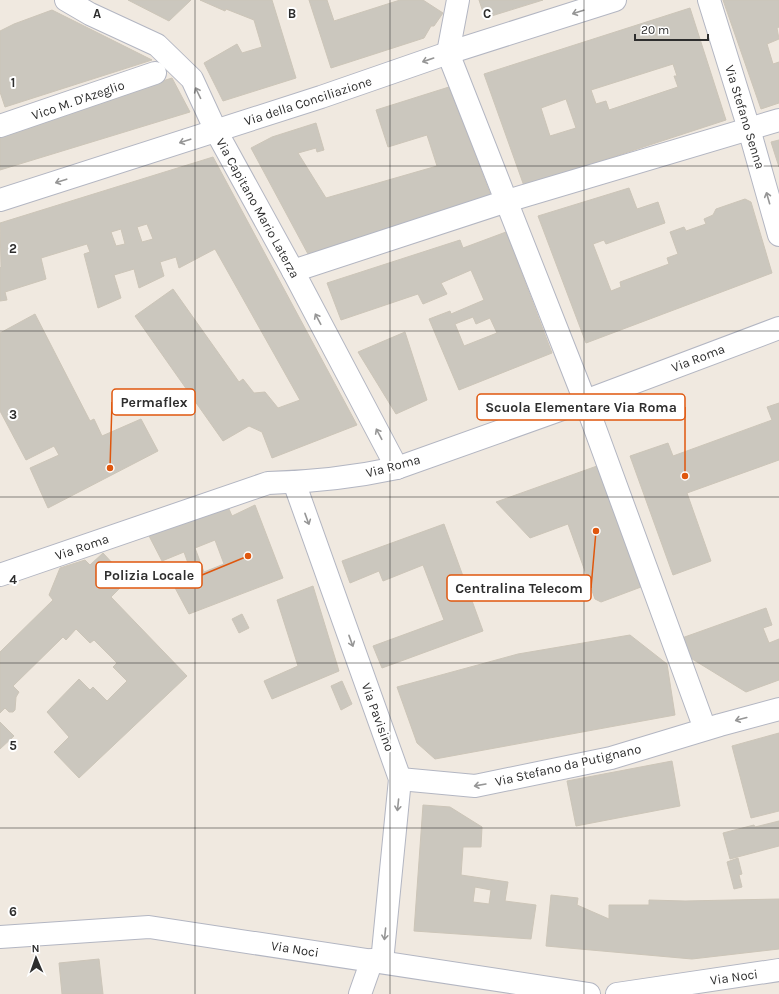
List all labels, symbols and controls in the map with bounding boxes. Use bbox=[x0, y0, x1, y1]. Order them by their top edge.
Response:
text: A bbox=[93, 6, 101, 21]
text: B bbox=[288, 6, 296, 21]
text: C bbox=[483, 6, 491, 21]
one-way arrow bbox=[572, 9, 585, 16]
scale bar bbox=[635, 16, 708, 42]
text: 20 m bbox=[641, 23, 669, 37]
one-way arrow bbox=[421, 57, 434, 64]
street label: Via Stefano Senna bbox=[722, 63, 768, 171]
street label: Via della Conciliazione bbox=[242, 73, 374, 129]
text: 1 bbox=[11, 75, 15, 90]
street label: Vico M. D'Azeglio bbox=[30, 77, 126, 123]
one-way arrow bbox=[194, 87, 201, 99]
street label: Via Capitano Mario Laterza bbox=[213, 135, 303, 281]
one-way arrow bbox=[179, 138, 192, 145]
one-way arrow bbox=[55, 177, 67, 185]
one-way arrow bbox=[764, 191, 771, 204]
text: 2 bbox=[9, 241, 17, 256]
one-way arrow bbox=[314, 313, 322, 325]
street label: Via Roma bbox=[669, 341, 727, 375]
callout: Permaflex bbox=[112, 389, 195, 415]
text: Permaflex bbox=[120, 394, 188, 411]
callout: Scuola Elementare Via Roma bbox=[477, 394, 685, 420]
text: Scuola Elementare Via Roma bbox=[485, 399, 677, 416]
text: 3 bbox=[9, 407, 17, 422]
one-way arrow bbox=[375, 428, 382, 440]
street label: Via Roma bbox=[364, 452, 422, 480]
one-way arrow bbox=[304, 513, 312, 525]
street label: Via Roma bbox=[53, 531, 111, 563]
callout: Polizia Locale bbox=[96, 562, 202, 588]
text: Polizia Locale bbox=[104, 567, 194, 584]
text: 4 bbox=[9, 572, 17, 587]
callout: Centralina Telecom bbox=[447, 575, 591, 601]
text: Centralina Telecom bbox=[455, 580, 583, 597]
one-way arrow bbox=[348, 635, 356, 647]
street label: Via Pavisino bbox=[359, 681, 397, 753]
one-way arrow bbox=[735, 716, 748, 723]
text: 5 bbox=[9, 738, 17, 753]
street label: Via Stefano da Putignano bbox=[493, 741, 643, 789]
one-way arrow bbox=[474, 781, 487, 789]
one-way arrow bbox=[394, 798, 402, 811]
text: 6 bbox=[9, 904, 17, 919]
one-way arrow bbox=[381, 927, 388, 940]
north arrow bbox=[16, 938, 56, 978]
street label: Via Noci bbox=[270, 938, 320, 960]
text: N bbox=[31, 942, 40, 955]
street label: Via Noci bbox=[709, 966, 759, 988]

